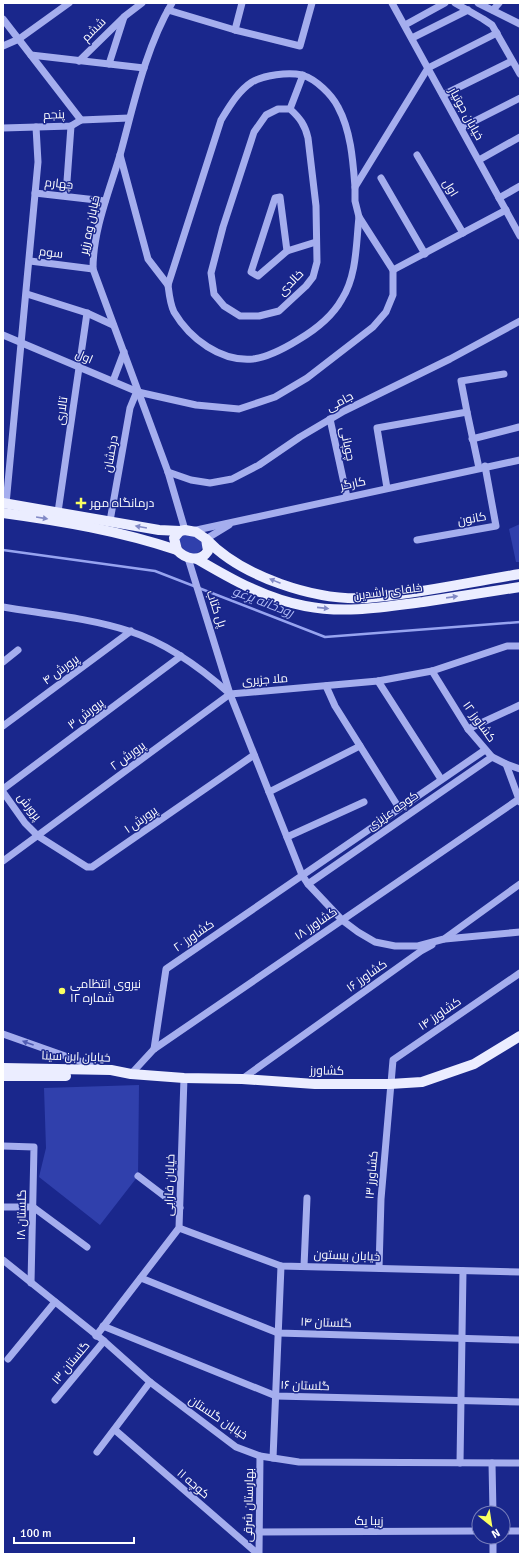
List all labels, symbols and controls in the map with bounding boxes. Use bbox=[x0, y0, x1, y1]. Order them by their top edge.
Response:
street label: ششم bbox=[79, 15, 109, 45]
street label: خیابان جوتیار bbox=[445, 84, 487, 143]
street label: پنجم bbox=[43, 107, 66, 124]
street label: چهارم bbox=[44, 175, 74, 194]
street label: اول bbox=[439, 177, 461, 199]
street label: خیابان وه رزیر bbox=[76, 194, 104, 257]
street label: سوم bbox=[38, 244, 64, 262]
street label: خالدی bbox=[275, 267, 307, 299]
street label: اول bbox=[73, 347, 95, 367]
street label: جامی bbox=[324, 389, 356, 415]
street label: تالاری bbox=[53, 395, 72, 426]
street label: چوپانی bbox=[335, 426, 358, 462]
street label: درخشان bbox=[100, 434, 122, 474]
street label: کارگر bbox=[338, 474, 367, 494]
place label: درمانگاه مهر bbox=[89, 496, 155, 511]
marker: درمانگاه مهر bbox=[75, 497, 87, 509]
street label: کانون bbox=[456, 509, 488, 529]
one-way arrow bbox=[35, 515, 48, 521]
one-way arrow bbox=[135, 523, 148, 529]
one-way arrow bbox=[268, 578, 280, 584]
street label: خلفای راشدین bbox=[353, 580, 423, 604]
water label: رودخانه یرغو bbox=[230, 583, 297, 622]
street label: پل کتاب bbox=[202, 588, 230, 631]
one-way arrow bbox=[446, 594, 458, 600]
one-way arrow bbox=[317, 605, 329, 612]
street label: پرورش ۴ bbox=[40, 651, 83, 689]
street label: ملا جزیری bbox=[241, 671, 289, 689]
street label: پرورش ۳ bbox=[65, 695, 108, 733]
street label: کشاورز ۱۲ bbox=[459, 699, 499, 745]
street label: پرورش ۲ bbox=[107, 738, 150, 775]
street label: کوچه عزیزی bbox=[365, 788, 422, 835]
street label: پرورش bbox=[13, 790, 45, 825]
street label: پرورش ۱ bbox=[121, 803, 162, 838]
street label: کشاورز ۱۸ bbox=[292, 904, 340, 944]
street label: کشاورز ۲۰ bbox=[171, 917, 217, 955]
street label: کشاورز ۱۶ bbox=[344, 957, 390, 995]
place label: نیروی انتظامی شماره ۱۲ bbox=[70, 977, 141, 1006]
marker: نیروی انتظامی شماره ۱۲ bbox=[57, 986, 67, 996]
street label: کشاورز ۱۴ bbox=[416, 994, 464, 1034]
one-way arrow bbox=[22, 1039, 34, 1045]
street label: خیابان ابن سینا bbox=[41, 1048, 111, 1066]
street label: کشاورز bbox=[309, 1063, 344, 1079]
street label: کشاورز ۱۳ bbox=[362, 1150, 382, 1200]
street label: خیابان فارابی bbox=[161, 1154, 179, 1216]
street label: گلستان ۱۸ bbox=[14, 1189, 30, 1241]
street label: خیابان بیستون bbox=[313, 1247, 381, 1265]
street label: گلستان ۱۴ bbox=[300, 1315, 352, 1331]
street label: گلستان ۱۳ bbox=[49, 1338, 93, 1388]
street label: گلستان ۱۶ bbox=[280, 1378, 330, 1394]
street label: خیابان گلستان bbox=[186, 1393, 250, 1443]
street label: کوچه ۱۱ bbox=[173, 1466, 212, 1503]
street label: بهارستان شرقی bbox=[241, 1468, 257, 1542]
north arrow bbox=[471, 1505, 511, 1545]
street label: زیبا یک bbox=[354, 1514, 384, 1529]
scale bar bbox=[14, 1519, 134, 1545]
text: 100 m bbox=[20, 1526, 52, 1541]
text: N bbox=[489, 1526, 502, 1541]

